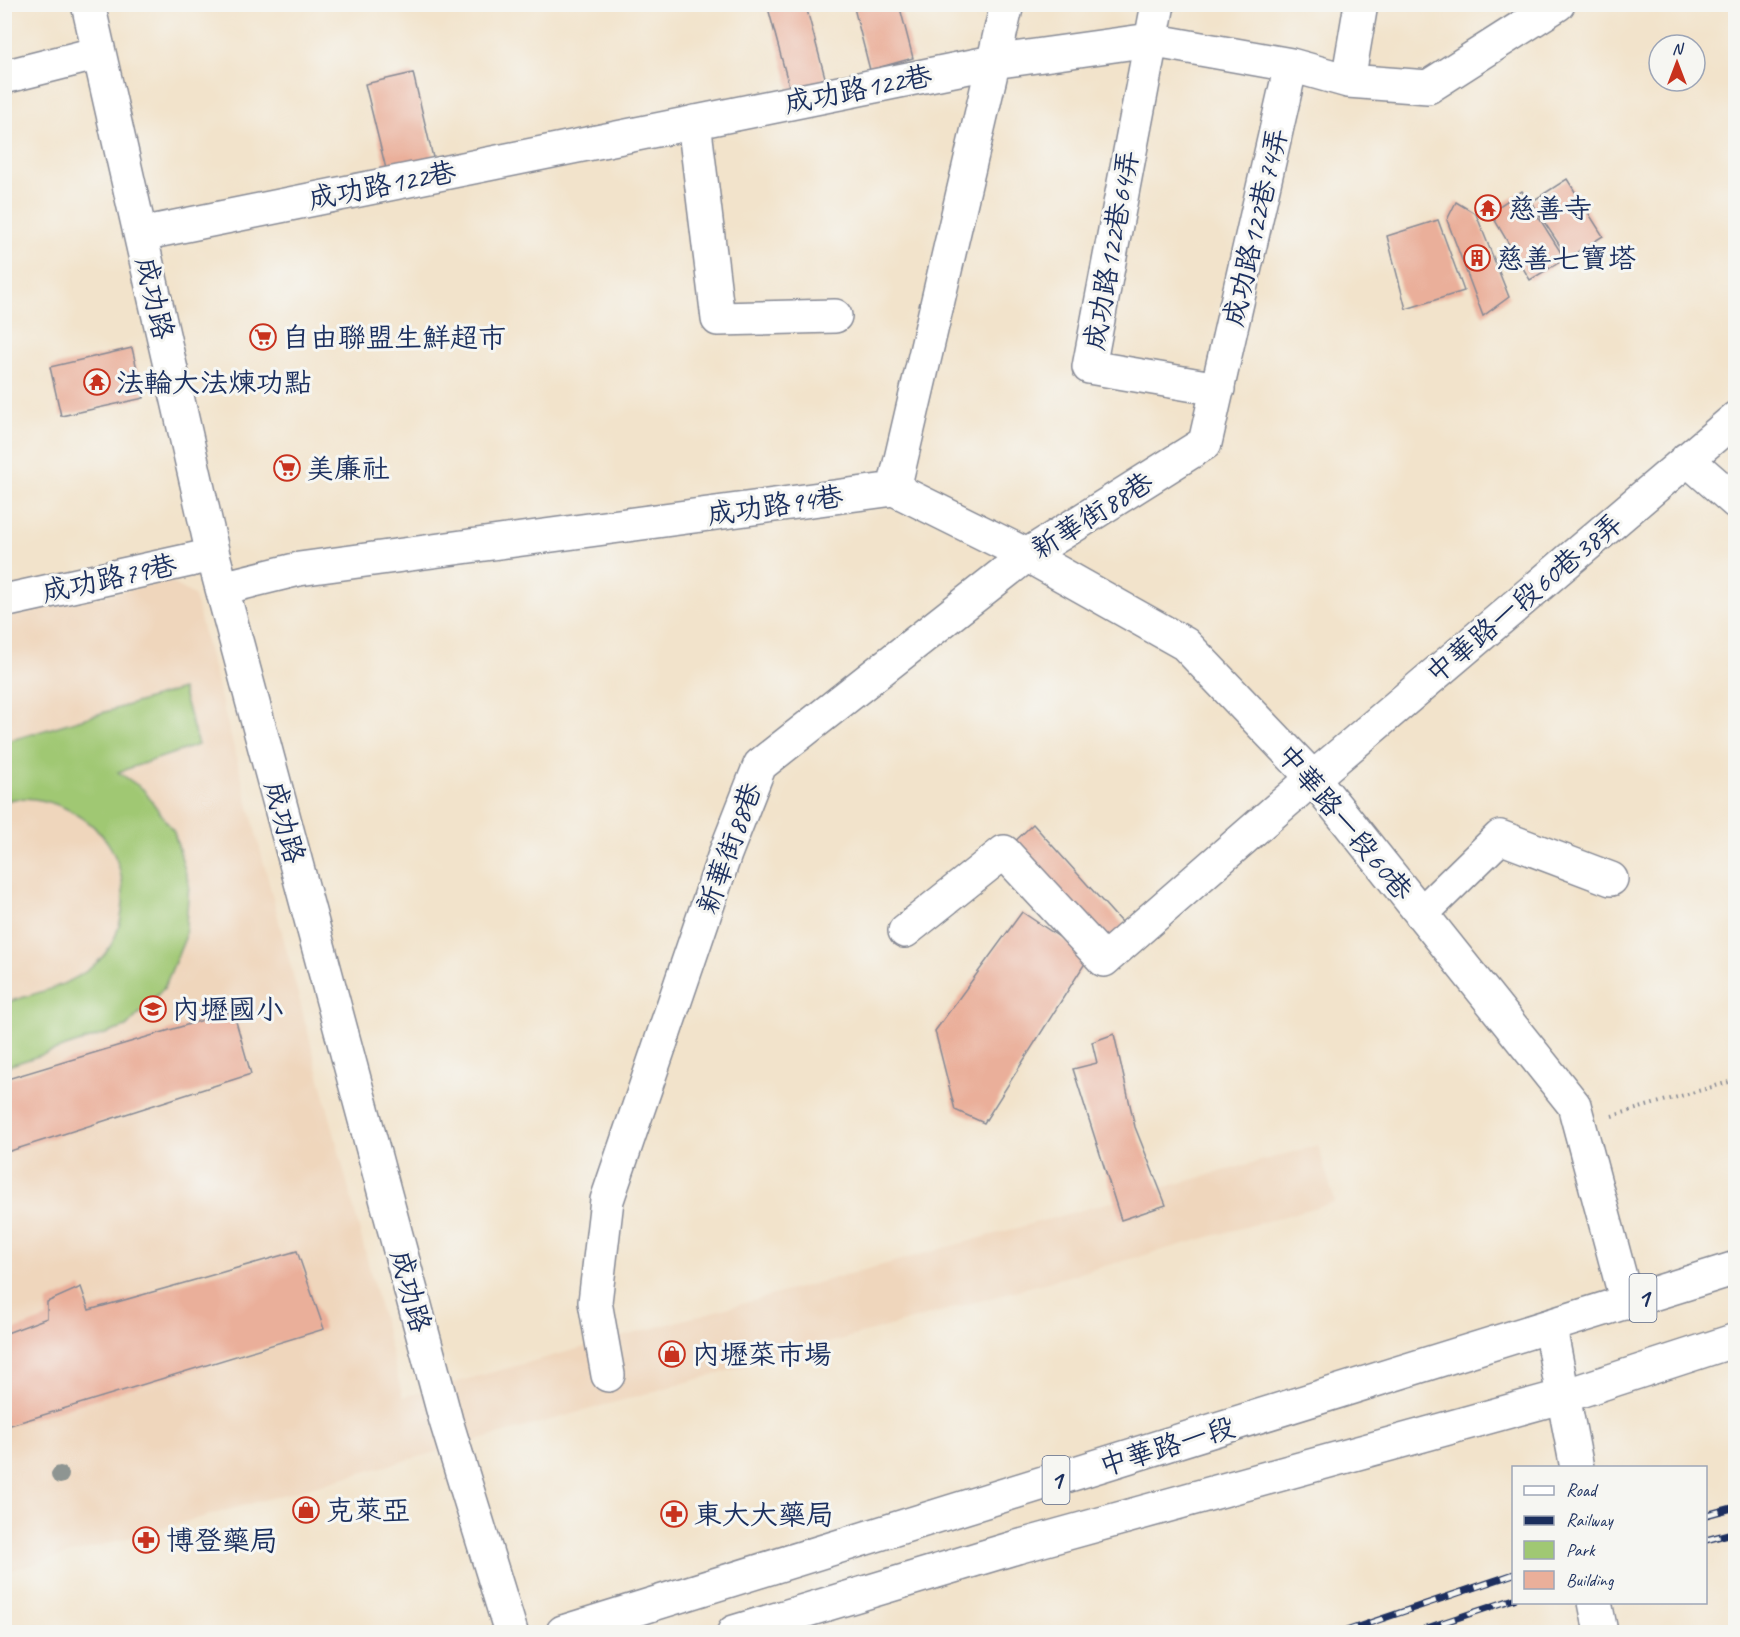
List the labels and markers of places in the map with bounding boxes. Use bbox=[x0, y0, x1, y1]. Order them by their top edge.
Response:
place label: 慈善寺 bbox=[1508, 191, 1592, 226]
temple icon: 慈善寺 bbox=[1473, 193, 1503, 223]
place label: 慈善七寶塔 bbox=[1496, 241, 1636, 276]
building icon: 慈善七寶塔 bbox=[1462, 243, 1492, 273]
place label: 自由聯盟生鮮超市 bbox=[282, 320, 506, 355]
supermarket icon: 自由聯盟生鮮超市 bbox=[248, 322, 278, 352]
place label: 法輪大法煉功點 bbox=[116, 365, 312, 400]
temple icon: 法輪大法煉功點 bbox=[82, 367, 112, 397]
place label: 美廉社 bbox=[306, 451, 390, 486]
supermarket icon: 美廉社 bbox=[272, 453, 302, 483]
place label: 內壢國小 bbox=[172, 992, 284, 1027]
school or university icon: 內壢國小 bbox=[138, 994, 168, 1024]
place label: 內壢菜市場 bbox=[692, 1337, 832, 1372]
shop icon: 內壢菜市場 bbox=[657, 1339, 687, 1369]
place label: 克萊亞 bbox=[326, 1493, 410, 1528]
shop icon: 克萊亞 bbox=[291, 1495, 321, 1525]
place label: 東大大藥局 bbox=[694, 1497, 834, 1532]
pharmacy icon: 東大大藥局 bbox=[659, 1499, 689, 1529]
place label: 博登藥局 bbox=[166, 1523, 278, 1558]
pharmacy icon: 博登藥局 bbox=[131, 1525, 161, 1555]

